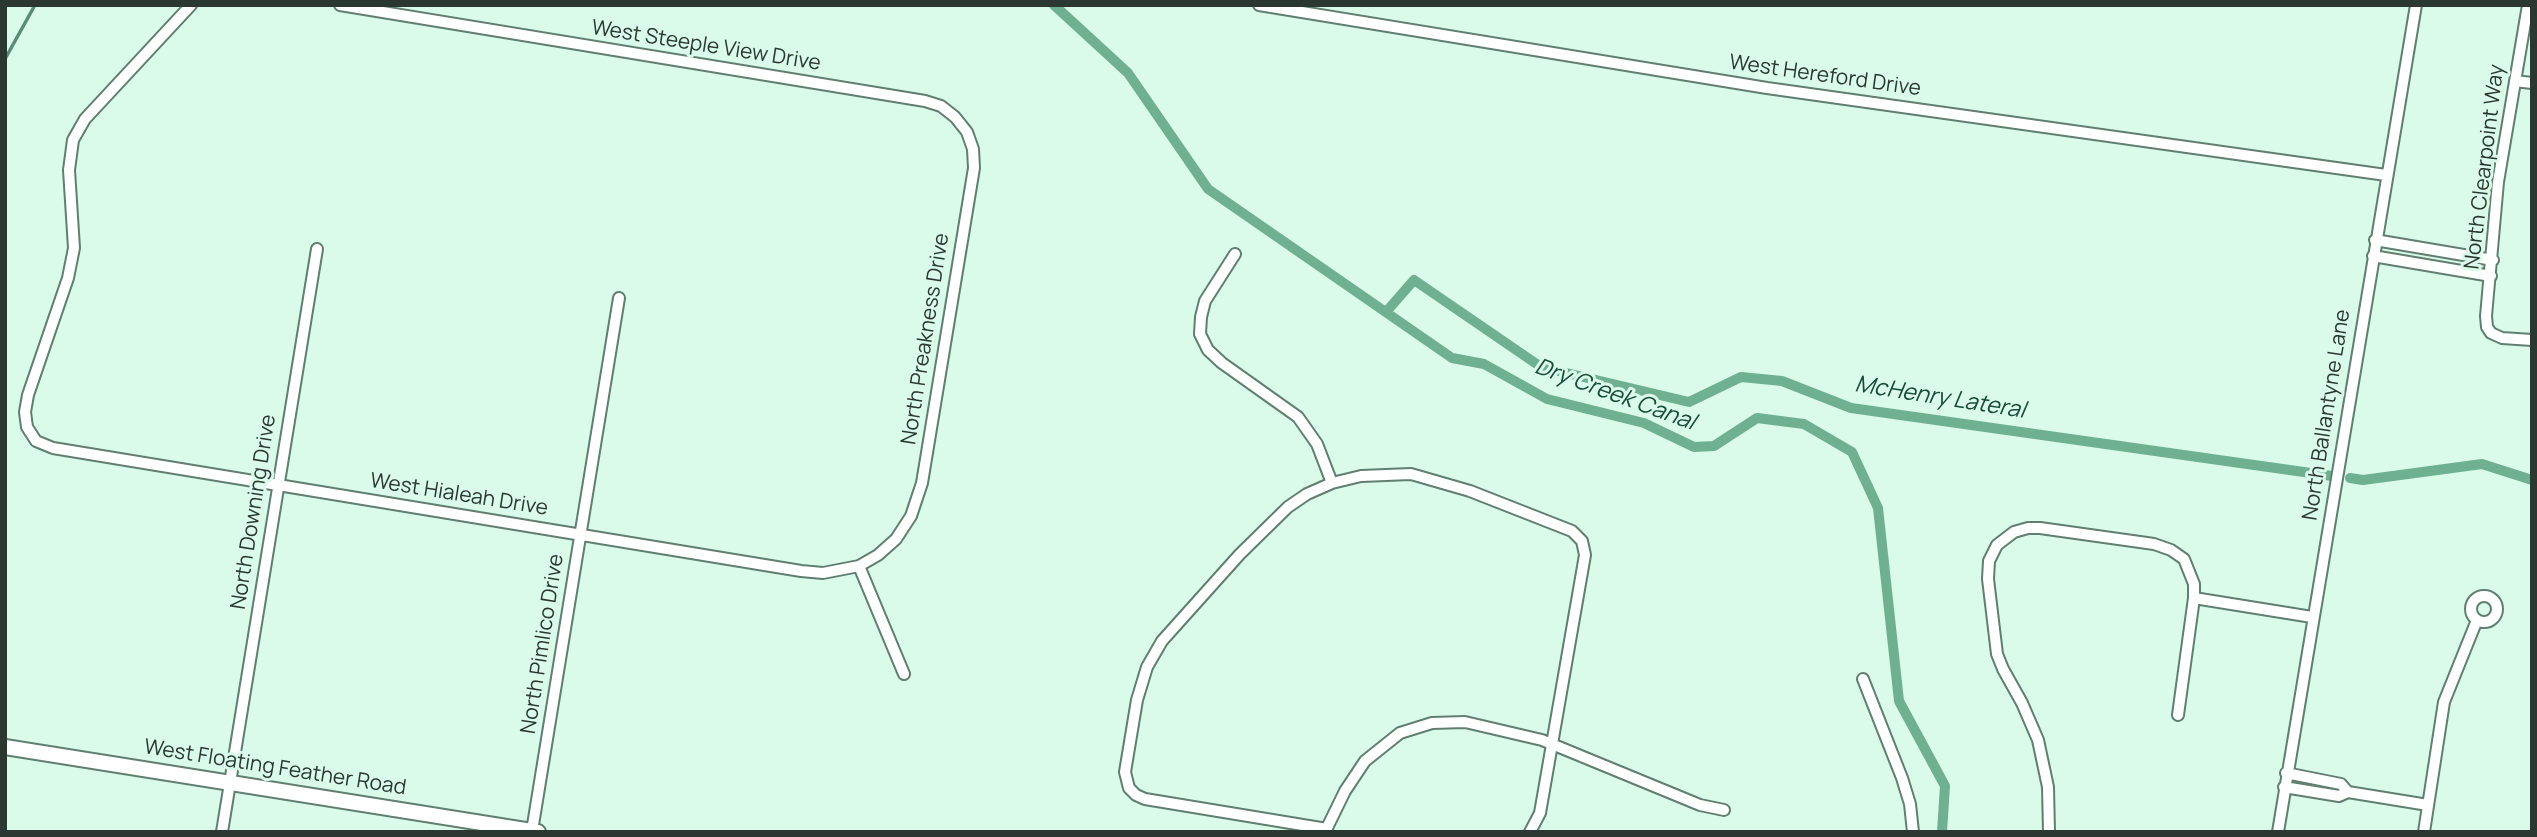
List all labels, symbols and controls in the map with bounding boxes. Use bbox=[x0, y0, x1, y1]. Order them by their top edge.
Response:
street label: West Steeple View Drive bbox=[590, 15, 822, 77]
street label: West Hereford Drive bbox=[1728, 50, 1922, 102]
street label: North Clearpoint Way bbox=[2460, 63, 2510, 271]
street label: North Preakness Drive bbox=[897, 232, 955, 446]
street label: North Ballantyne Lane bbox=[2298, 308, 2356, 522]
water label: Dry Creek Canal bbox=[1531, 353, 1699, 437]
water label: McHenry Lateral bbox=[1853, 371, 2027, 425]
street label: North Downing Drive bbox=[226, 413, 282, 611]
street label: West Hialeah Drive bbox=[368, 469, 550, 521]
street label: North Pimlico Drive bbox=[516, 552, 570, 736]
street label: West Floating Feather Road bbox=[142, 735, 408, 801]

